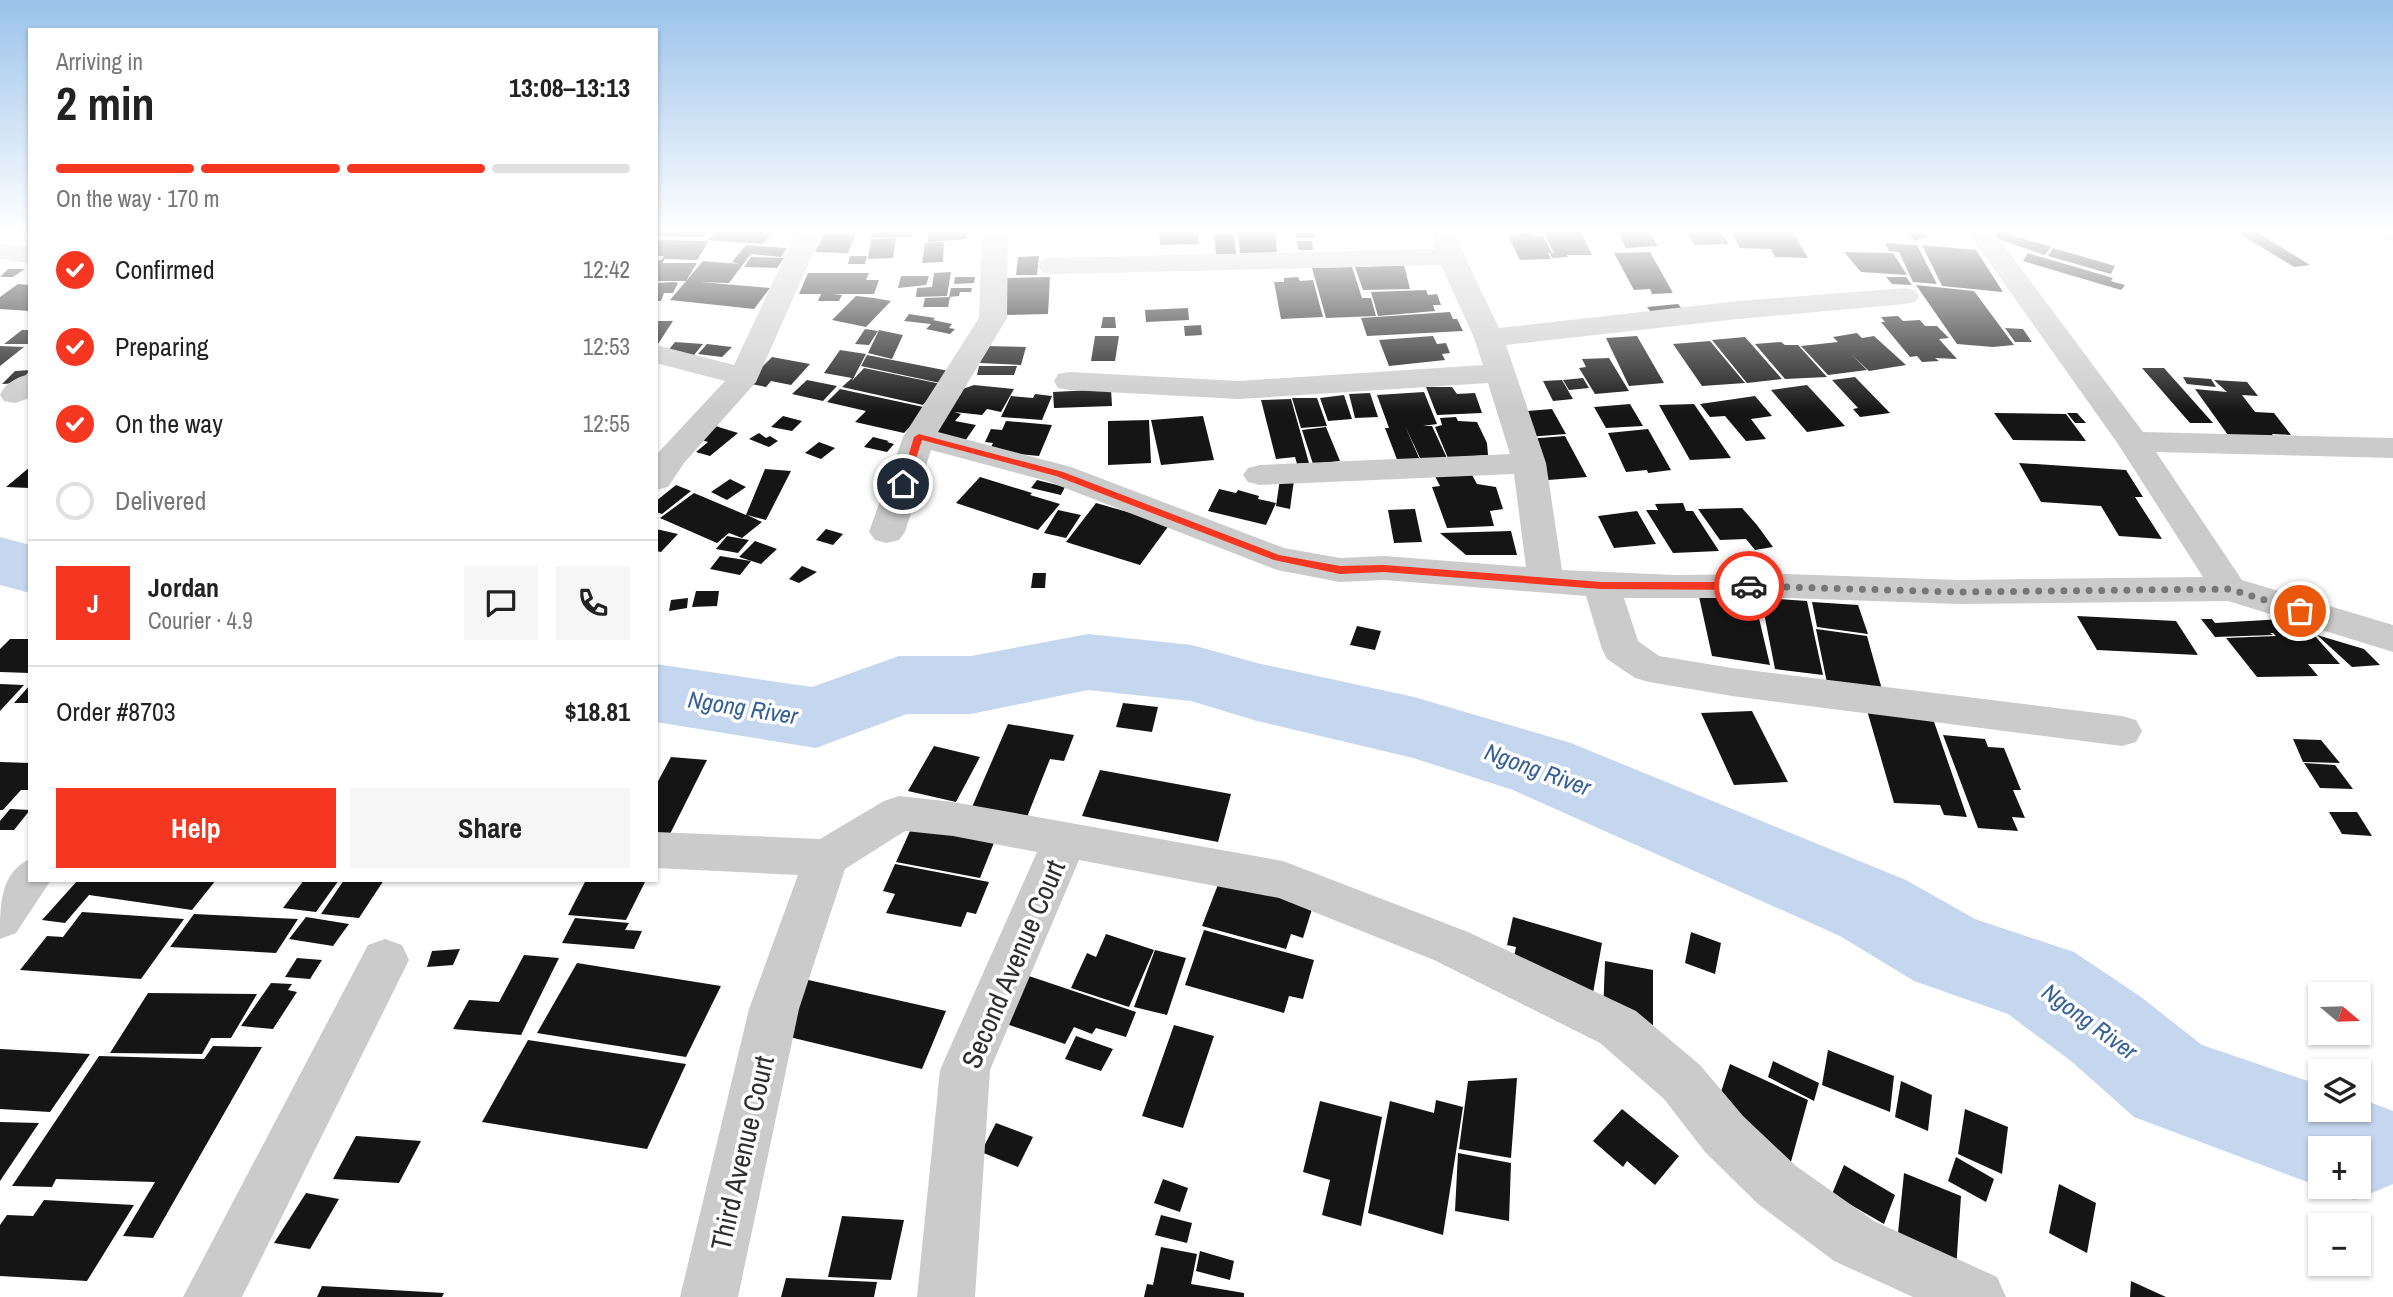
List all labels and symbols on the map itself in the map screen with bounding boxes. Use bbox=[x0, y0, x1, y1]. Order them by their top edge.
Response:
pin bbox=[873, 454, 933, 514]
courier bbox=[1714, 551, 1784, 621]
pin bbox=[2270, 581, 2330, 641]
water label: Ngong River bbox=[686, 683, 801, 732]
water label: Ngong River bbox=[1481, 735, 1597, 803]
street label: Second Avenue Court bbox=[952, 854, 1074, 1074]
water label: Ngong River bbox=[2036, 976, 2145, 1067]
north arrow bbox=[2308, 982, 2371, 1045]
street label: Third Avenue Court bbox=[701, 1052, 783, 1254]

